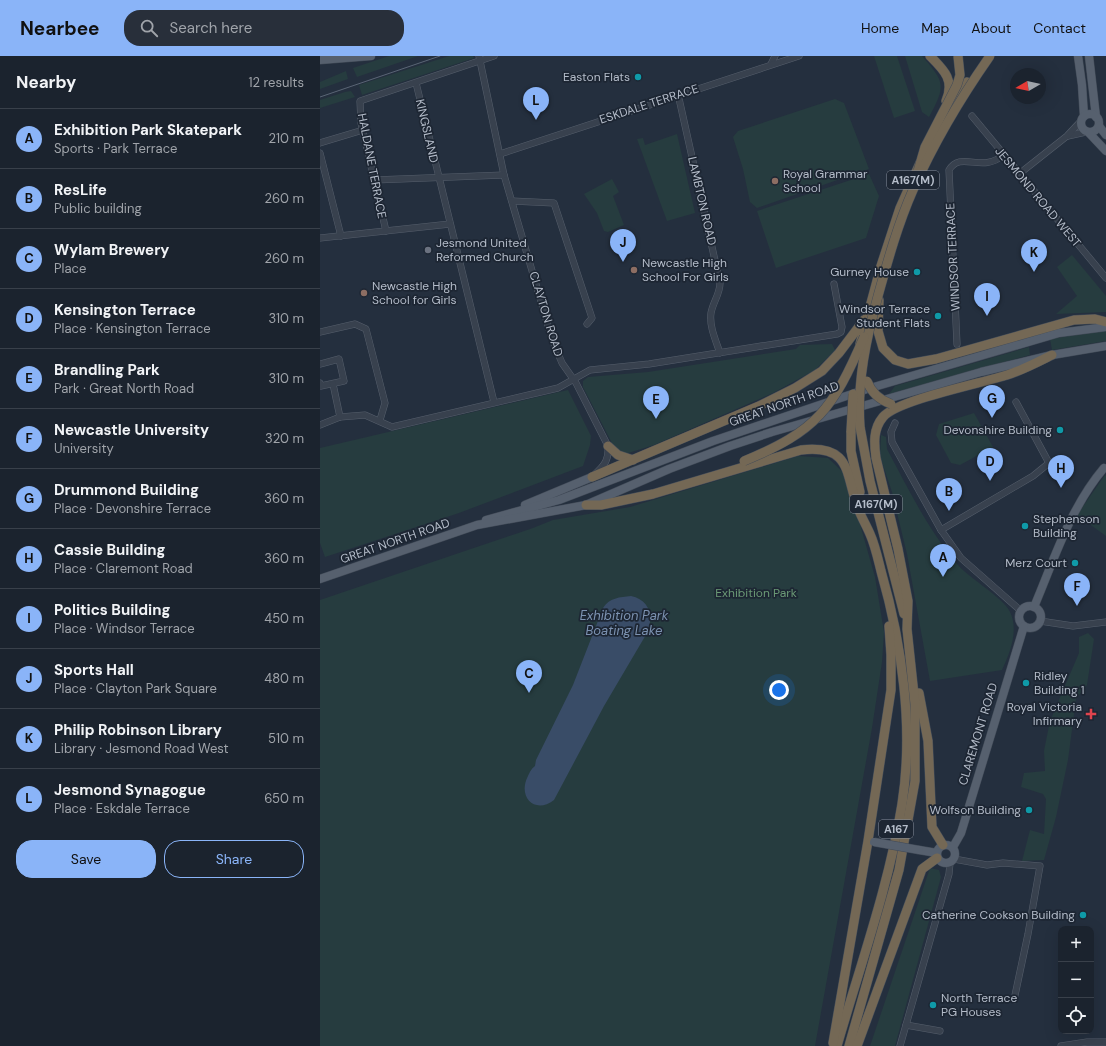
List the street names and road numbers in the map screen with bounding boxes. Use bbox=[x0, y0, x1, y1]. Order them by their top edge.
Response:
street label: ESKDALE TERRACE bbox=[597, 80, 701, 128]
street label: KINGSLAND bbox=[412, 98, 442, 164]
street label: HALDANE TERRACE bbox=[354, 112, 390, 220]
street label: JESMOND ROAD WEST bbox=[991, 144, 1085, 251]
street label: LAMBTON ROAD bbox=[684, 155, 720, 247]
road number: A167(M) bbox=[887, 171, 939, 189]
street label: WINDSOR TERRACE bbox=[942, 202, 964, 311]
street label: CLAYTON ROAD bbox=[525, 270, 567, 358]
street label: GREAT NORTH ROAD bbox=[727, 378, 841, 430]
road number: A167(M) bbox=[850, 495, 902, 513]
street label: GREAT NORTH ROAD bbox=[338, 515, 452, 567]
street label: CLAREMONT ROAD bbox=[955, 681, 1001, 787]
road number: A167 bbox=[879, 820, 913, 838]

